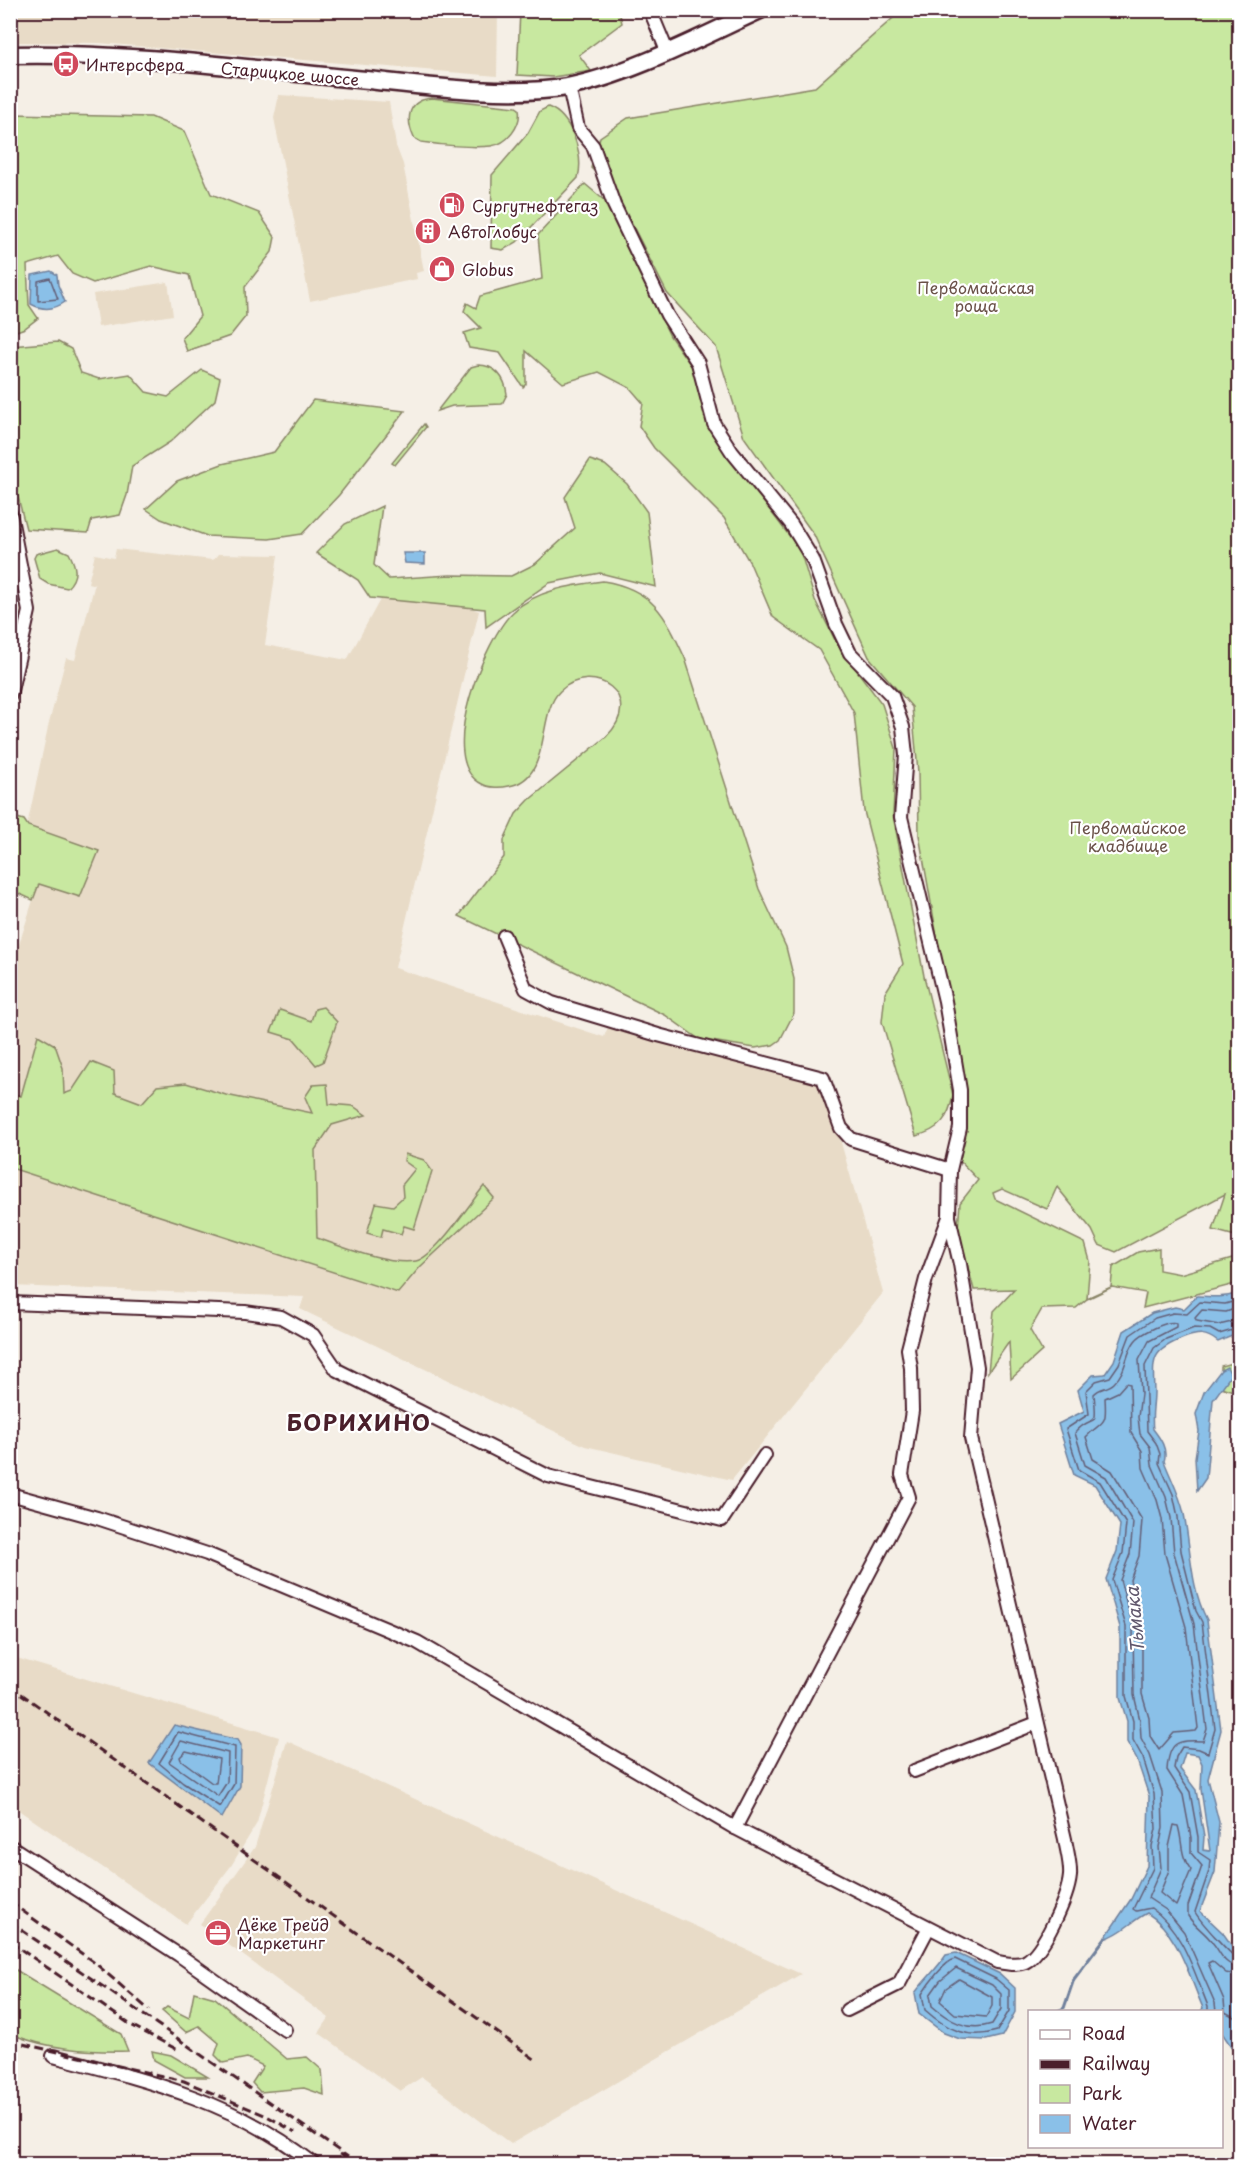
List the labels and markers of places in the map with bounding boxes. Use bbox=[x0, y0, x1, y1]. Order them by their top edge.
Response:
bus stop icon: Интерсфера bbox=[51, 49, 81, 79]
place label: Интерсфера bbox=[86, 52, 184, 76]
fuel station icon: Сургутнефтегаз bbox=[437, 190, 467, 220]
place label: Сургутнефтегаз bbox=[472, 193, 598, 217]
building icon: АвтоГлобус bbox=[413, 216, 443, 246]
place label: АвтоГлобус bbox=[448, 219, 537, 243]
shop icon: Globus bbox=[427, 254, 457, 284]
place label: Globus bbox=[462, 257, 514, 281]
place label: Дёке Трейд Маркетинг bbox=[237, 1912, 329, 1954]
office icon: Дёке Трейд Маркетинг bbox=[203, 1918, 233, 1948]

